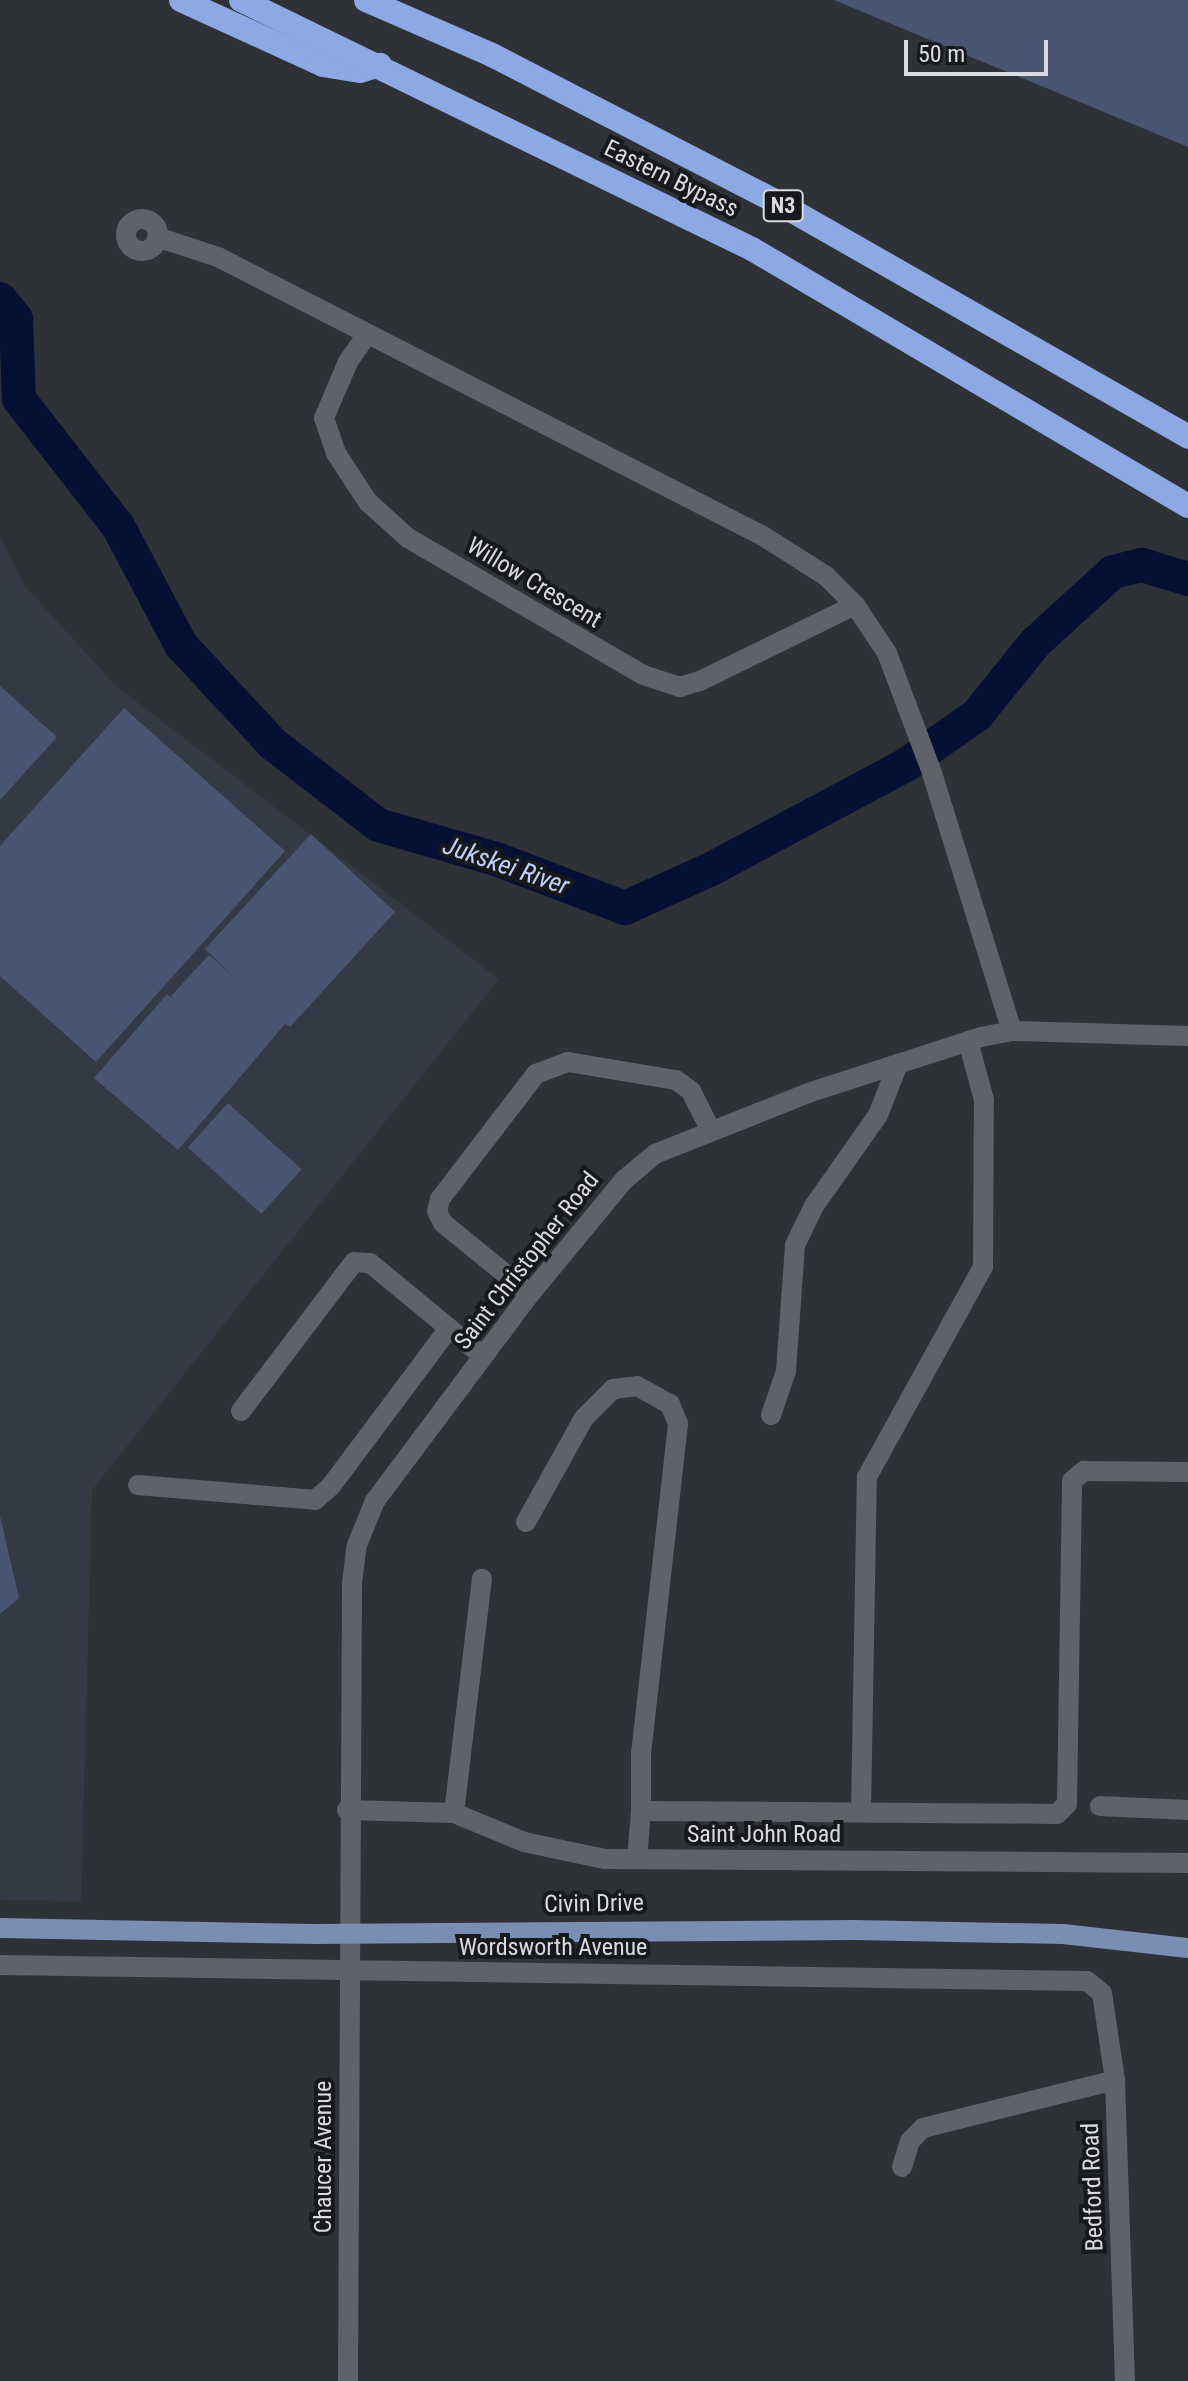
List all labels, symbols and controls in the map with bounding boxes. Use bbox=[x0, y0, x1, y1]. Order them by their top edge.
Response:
scale bar bbox=[908, 24, 1052, 74]
text: 50 m bbox=[918, 40, 965, 68]
street label: Eastern Bypass bbox=[599, 134, 743, 224]
road number: N3 bbox=[761, 188, 805, 224]
street label: Willow Crescent bbox=[461, 532, 607, 634]
water label: Jukskei River bbox=[439, 830, 573, 902]
street label: Saint Christopher Road bbox=[449, 1167, 605, 1355]
street label: Saint John Road bbox=[687, 1821, 841, 1849]
street label: Civin Drive bbox=[544, 1889, 644, 1919]
street label: Wordsworth Avenue bbox=[459, 1934, 647, 1962]
street label: Chaucer Avenue bbox=[310, 2081, 338, 2233]
street label: Bedford Road bbox=[1076, 2122, 1110, 2252]

